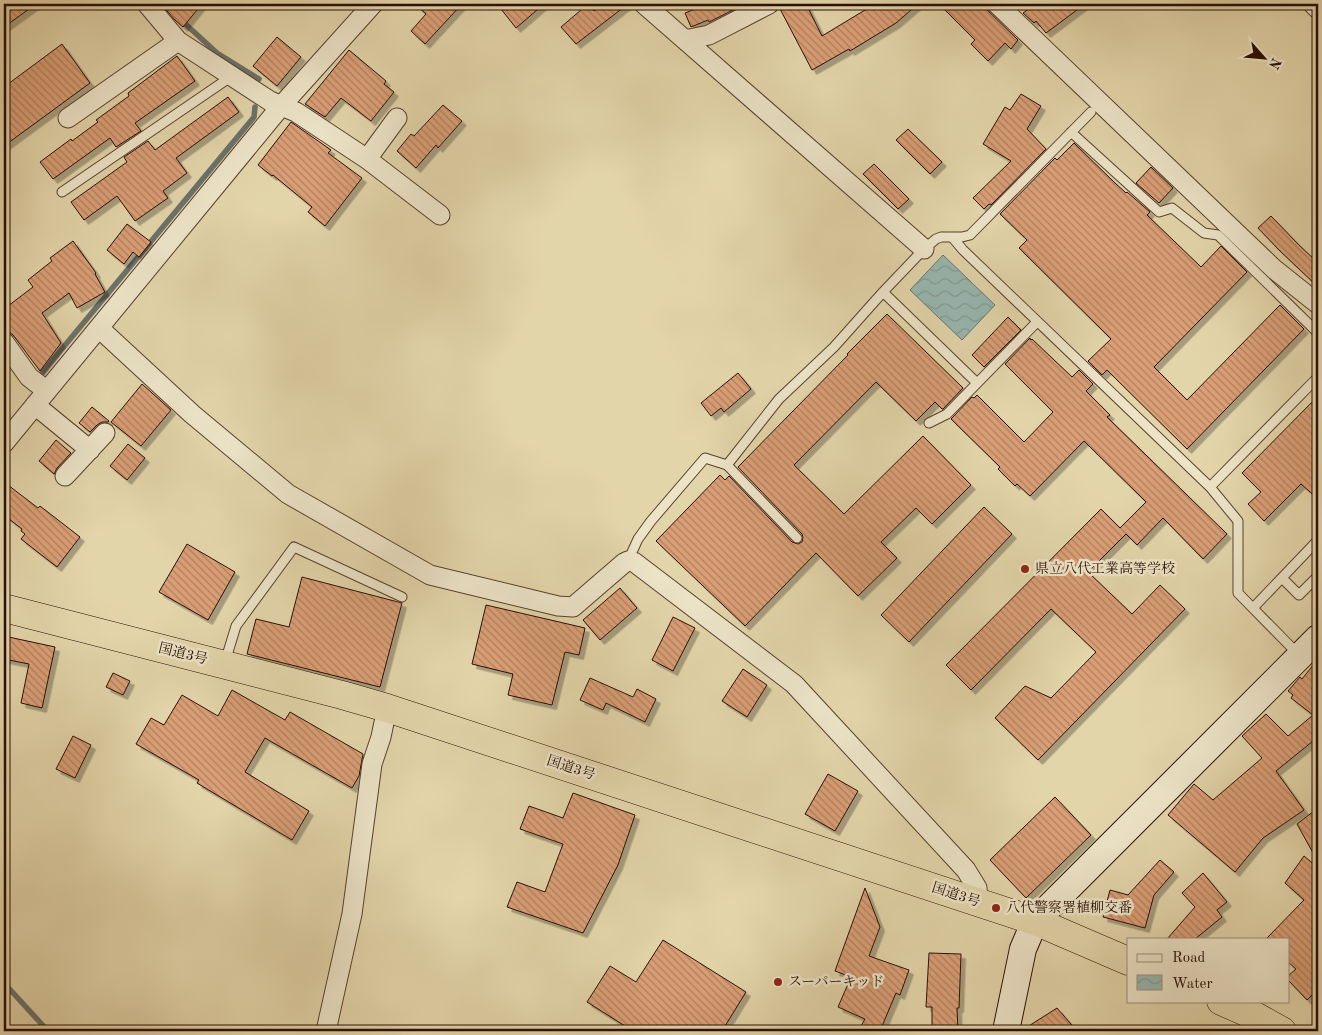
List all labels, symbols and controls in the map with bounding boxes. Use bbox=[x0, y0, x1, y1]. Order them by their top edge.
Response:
north arrow bbox=[1240, 32, 1290, 82]
text: N bbox=[1266, 56, 1283, 72]
place label: 県立八代工業高等学校 bbox=[1035, 561, 1175, 576]
marker: 県立八代工業高等学校 bbox=[1019, 563, 1031, 575]
street label: 国道3号 bbox=[157, 640, 209, 667]
street label: 国道3号 bbox=[545, 753, 597, 782]
street label: 国道3号 bbox=[930, 880, 982, 909]
place label: 八代警察署植柳交番 bbox=[1006, 900, 1132, 915]
marker: 八代警察署植柳交番 bbox=[990, 902, 1002, 914]
legend bbox=[1127, 938, 1290, 1002]
text: Road bbox=[1172, 951, 1206, 966]
place label: スーパーキッド bbox=[788, 975, 884, 989]
marker: スーパーキッド bbox=[772, 976, 784, 988]
text: Water bbox=[1172, 977, 1213, 992]

